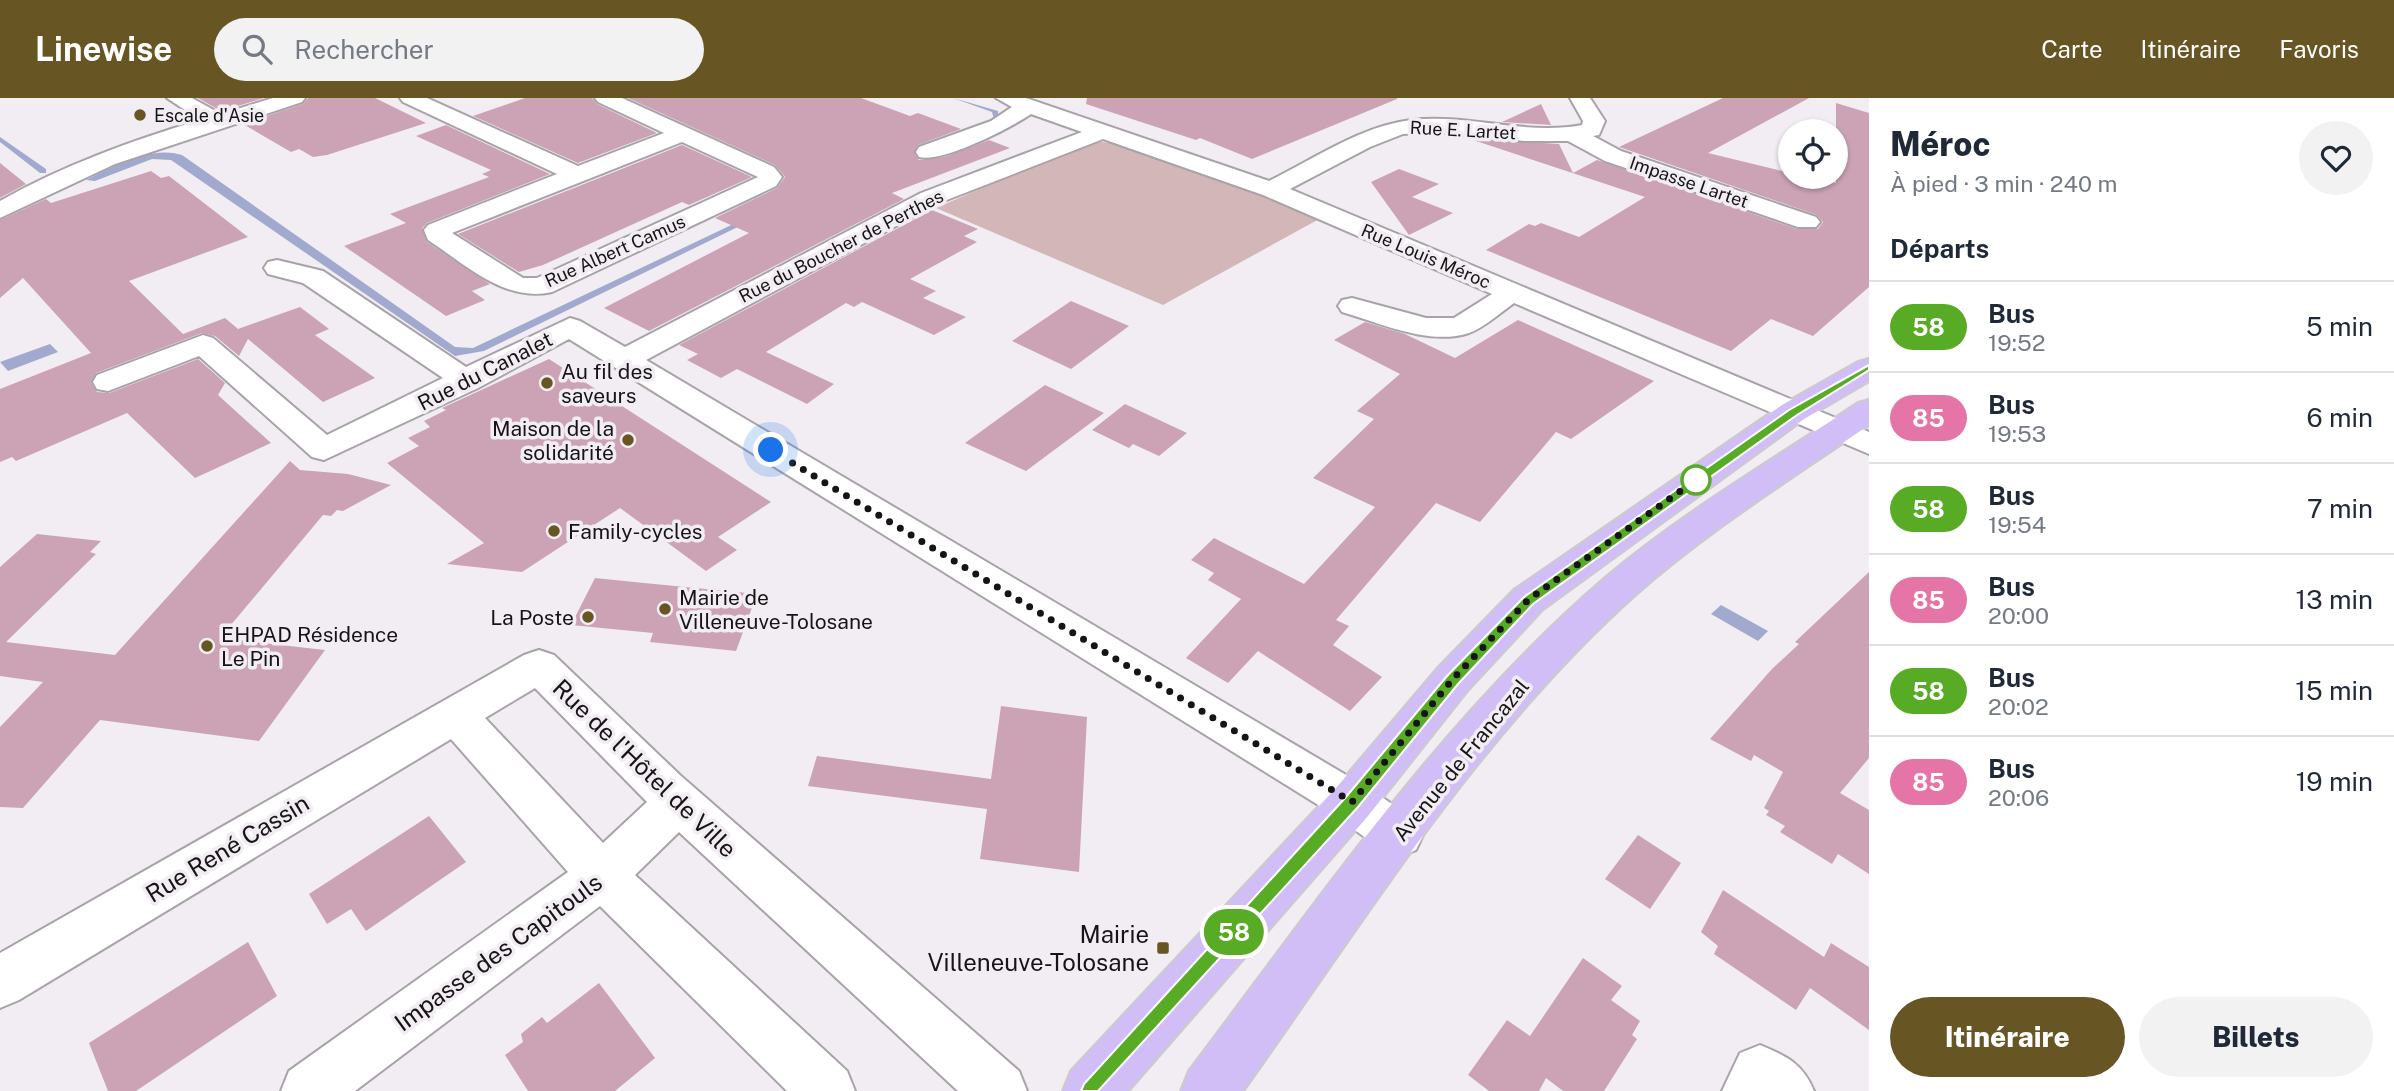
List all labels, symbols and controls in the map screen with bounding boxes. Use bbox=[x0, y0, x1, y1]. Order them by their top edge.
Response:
search box bbox=[214, 18, 704, 81]
text: Linewise bbox=[35, 30, 172, 68]
icon: search bbox=[238, 30, 276, 68]
text: Rechercher bbox=[294, 34, 434, 65]
text: Carte bbox=[2041, 35, 2103, 63]
text: Itinéraire bbox=[2141, 35, 2241, 63]
text: Favoris bbox=[2279, 35, 2359, 63]
place label: Escale d'Asie bbox=[154, 105, 264, 126]
marker: Escale d'Asie bbox=[132, 107, 148, 123]
street label: Rue E. Lartet bbox=[1409, 117, 1517, 143]
map controls bbox=[1778, 119, 1848, 189]
button: locate bbox=[1778, 119, 1848, 189]
button: heart bbox=[2299, 121, 2373, 195]
text: Méroc bbox=[1890, 125, 1991, 163]
street label: Impasse Lartet bbox=[1627, 152, 1751, 212]
text: À pied · 3 min · 240 m bbox=[1890, 170, 2117, 197]
street label: Rue du Boucher de Perthes bbox=[735, 185, 947, 307]
street label: Rue Albert Camus bbox=[542, 211, 688, 291]
street label: Rue Louis Méroc bbox=[1358, 219, 1494, 293]
text: Départs bbox=[1890, 233, 1989, 264]
text: Bus bbox=[1988, 298, 2035, 329]
text: 5 min bbox=[2306, 311, 2373, 342]
text: 58 bbox=[1912, 313, 1945, 341]
street label: Rue du Canalet bbox=[414, 326, 556, 416]
text: 19:52 bbox=[1988, 329, 2045, 356]
place label: Au fil des saveurs bbox=[561, 359, 653, 408]
marker: Au fil des saveurs bbox=[539, 375, 555, 391]
text: Bus bbox=[1988, 389, 2035, 420]
text: 6 min bbox=[2306, 402, 2373, 433]
text: 85 bbox=[1912, 404, 1945, 432]
place label: Maison de la solidarité bbox=[492, 416, 614, 465]
text: 19:53 bbox=[1988, 420, 2046, 447]
marker: Maison de la solidarité bbox=[620, 432, 636, 448]
your location bbox=[753, 432, 788, 467]
unlabelled marker bbox=[1681, 465, 1711, 495]
text: Bus bbox=[1988, 480, 2035, 511]
text: 7 min bbox=[2307, 493, 2373, 524]
text: 58 bbox=[1912, 495, 1945, 523]
text: 19:54 bbox=[1988, 511, 2046, 538]
place label: Family-cycles bbox=[568, 519, 702, 544]
marker: Family-cycles bbox=[546, 523, 562, 539]
text: Bus bbox=[1988, 571, 2035, 602]
text: 13 min bbox=[2296, 584, 2373, 615]
place label: Mairie de Villeneuve-Tolosane bbox=[679, 585, 873, 634]
text: 85 bbox=[1912, 586, 1945, 614]
marker: Mairie de Villeneuve-Tolosane bbox=[657, 601, 673, 617]
text: 20:00 bbox=[1988, 602, 2049, 629]
place label: La Poste bbox=[490, 605, 574, 630]
marker: La Poste bbox=[580, 609, 596, 625]
place label: EHPAD Résidence Le Pin bbox=[221, 622, 398, 671]
marker: EHPAD Résidence Le Pin bbox=[199, 638, 215, 654]
text: Bus bbox=[1988, 662, 2035, 693]
street label: Rue de l'Hôtel de Ville bbox=[548, 673, 742, 863]
street label: Avenue de Francazal bbox=[1388, 674, 1534, 846]
text: 15 min bbox=[2295, 675, 2373, 706]
text: 58 bbox=[1912, 677, 1945, 705]
text: 20:02 bbox=[1988, 693, 2049, 720]
text: Bus bbox=[1988, 753, 2035, 784]
text: 19 min bbox=[2296, 766, 2373, 797]
text: 85 bbox=[1912, 768, 1945, 796]
text: 20:06 bbox=[1988, 784, 2049, 811]
street label: Rue René Cassin bbox=[140, 788, 314, 908]
street label: Impasse des Capitouls bbox=[389, 867, 607, 1037]
line badge: 58 bbox=[1202, 909, 1266, 955]
text: 58 bbox=[1218, 918, 1250, 946]
place label: Mairie Villeneuve-Tolosane bbox=[927, 920, 1149, 976]
marker: Mairie Villeneuve-Tolosane bbox=[1155, 940, 1171, 956]
button: Itinéraire bbox=[1890, 997, 2125, 1077]
button: Billets bbox=[2139, 997, 2373, 1077]

